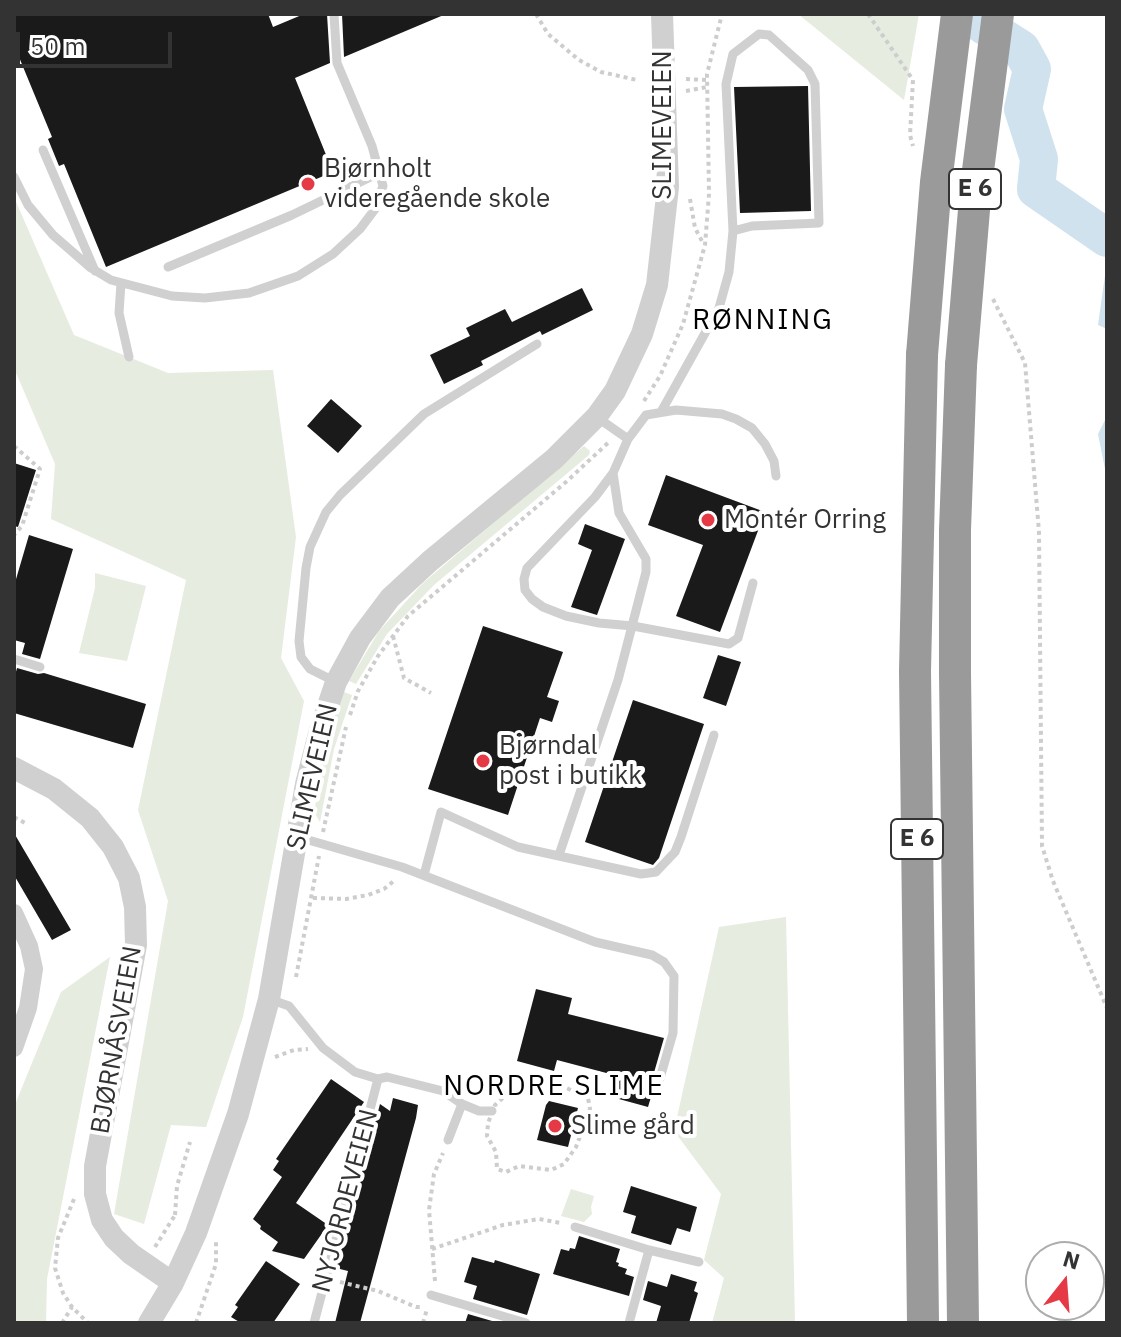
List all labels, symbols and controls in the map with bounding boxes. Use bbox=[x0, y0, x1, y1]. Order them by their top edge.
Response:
scale bar bbox=[20, 16, 176, 66]
text: 50 m bbox=[30, 30, 85, 62]
street label: SLIMEVEIEN bbox=[647, 50, 679, 200]
place label: Bjørnholt videregående skole bbox=[324, 153, 550, 214]
road number: E 6 bbox=[949, 169, 1001, 209]
marker: Bjørnholt videregående skole bbox=[299, 175, 317, 193]
district label: RØNNING bbox=[692, 304, 834, 338]
place label: Montér Orring bbox=[724, 504, 886, 536]
marker: Montér Orring bbox=[699, 511, 717, 529]
street label: SLIMEVEIEN bbox=[281, 701, 345, 853]
place label: Bjørndal post i butikk bbox=[499, 730, 642, 792]
marker: Bjørndal post i butikk bbox=[474, 752, 492, 770]
road number: E 6 bbox=[891, 819, 943, 859]
street label: BJØRNÅSVEIEN bbox=[85, 944, 149, 1136]
district label: NORDRE SLIME bbox=[443, 1070, 665, 1104]
street label: NYJORDEVEIEN bbox=[307, 1106, 385, 1296]
place label: Slime gård bbox=[571, 1110, 695, 1142]
marker: Slime gård bbox=[546, 1117, 564, 1135]
north arrow bbox=[1025, 1241, 1105, 1321]
text: N bbox=[1060, 1243, 1083, 1276]

